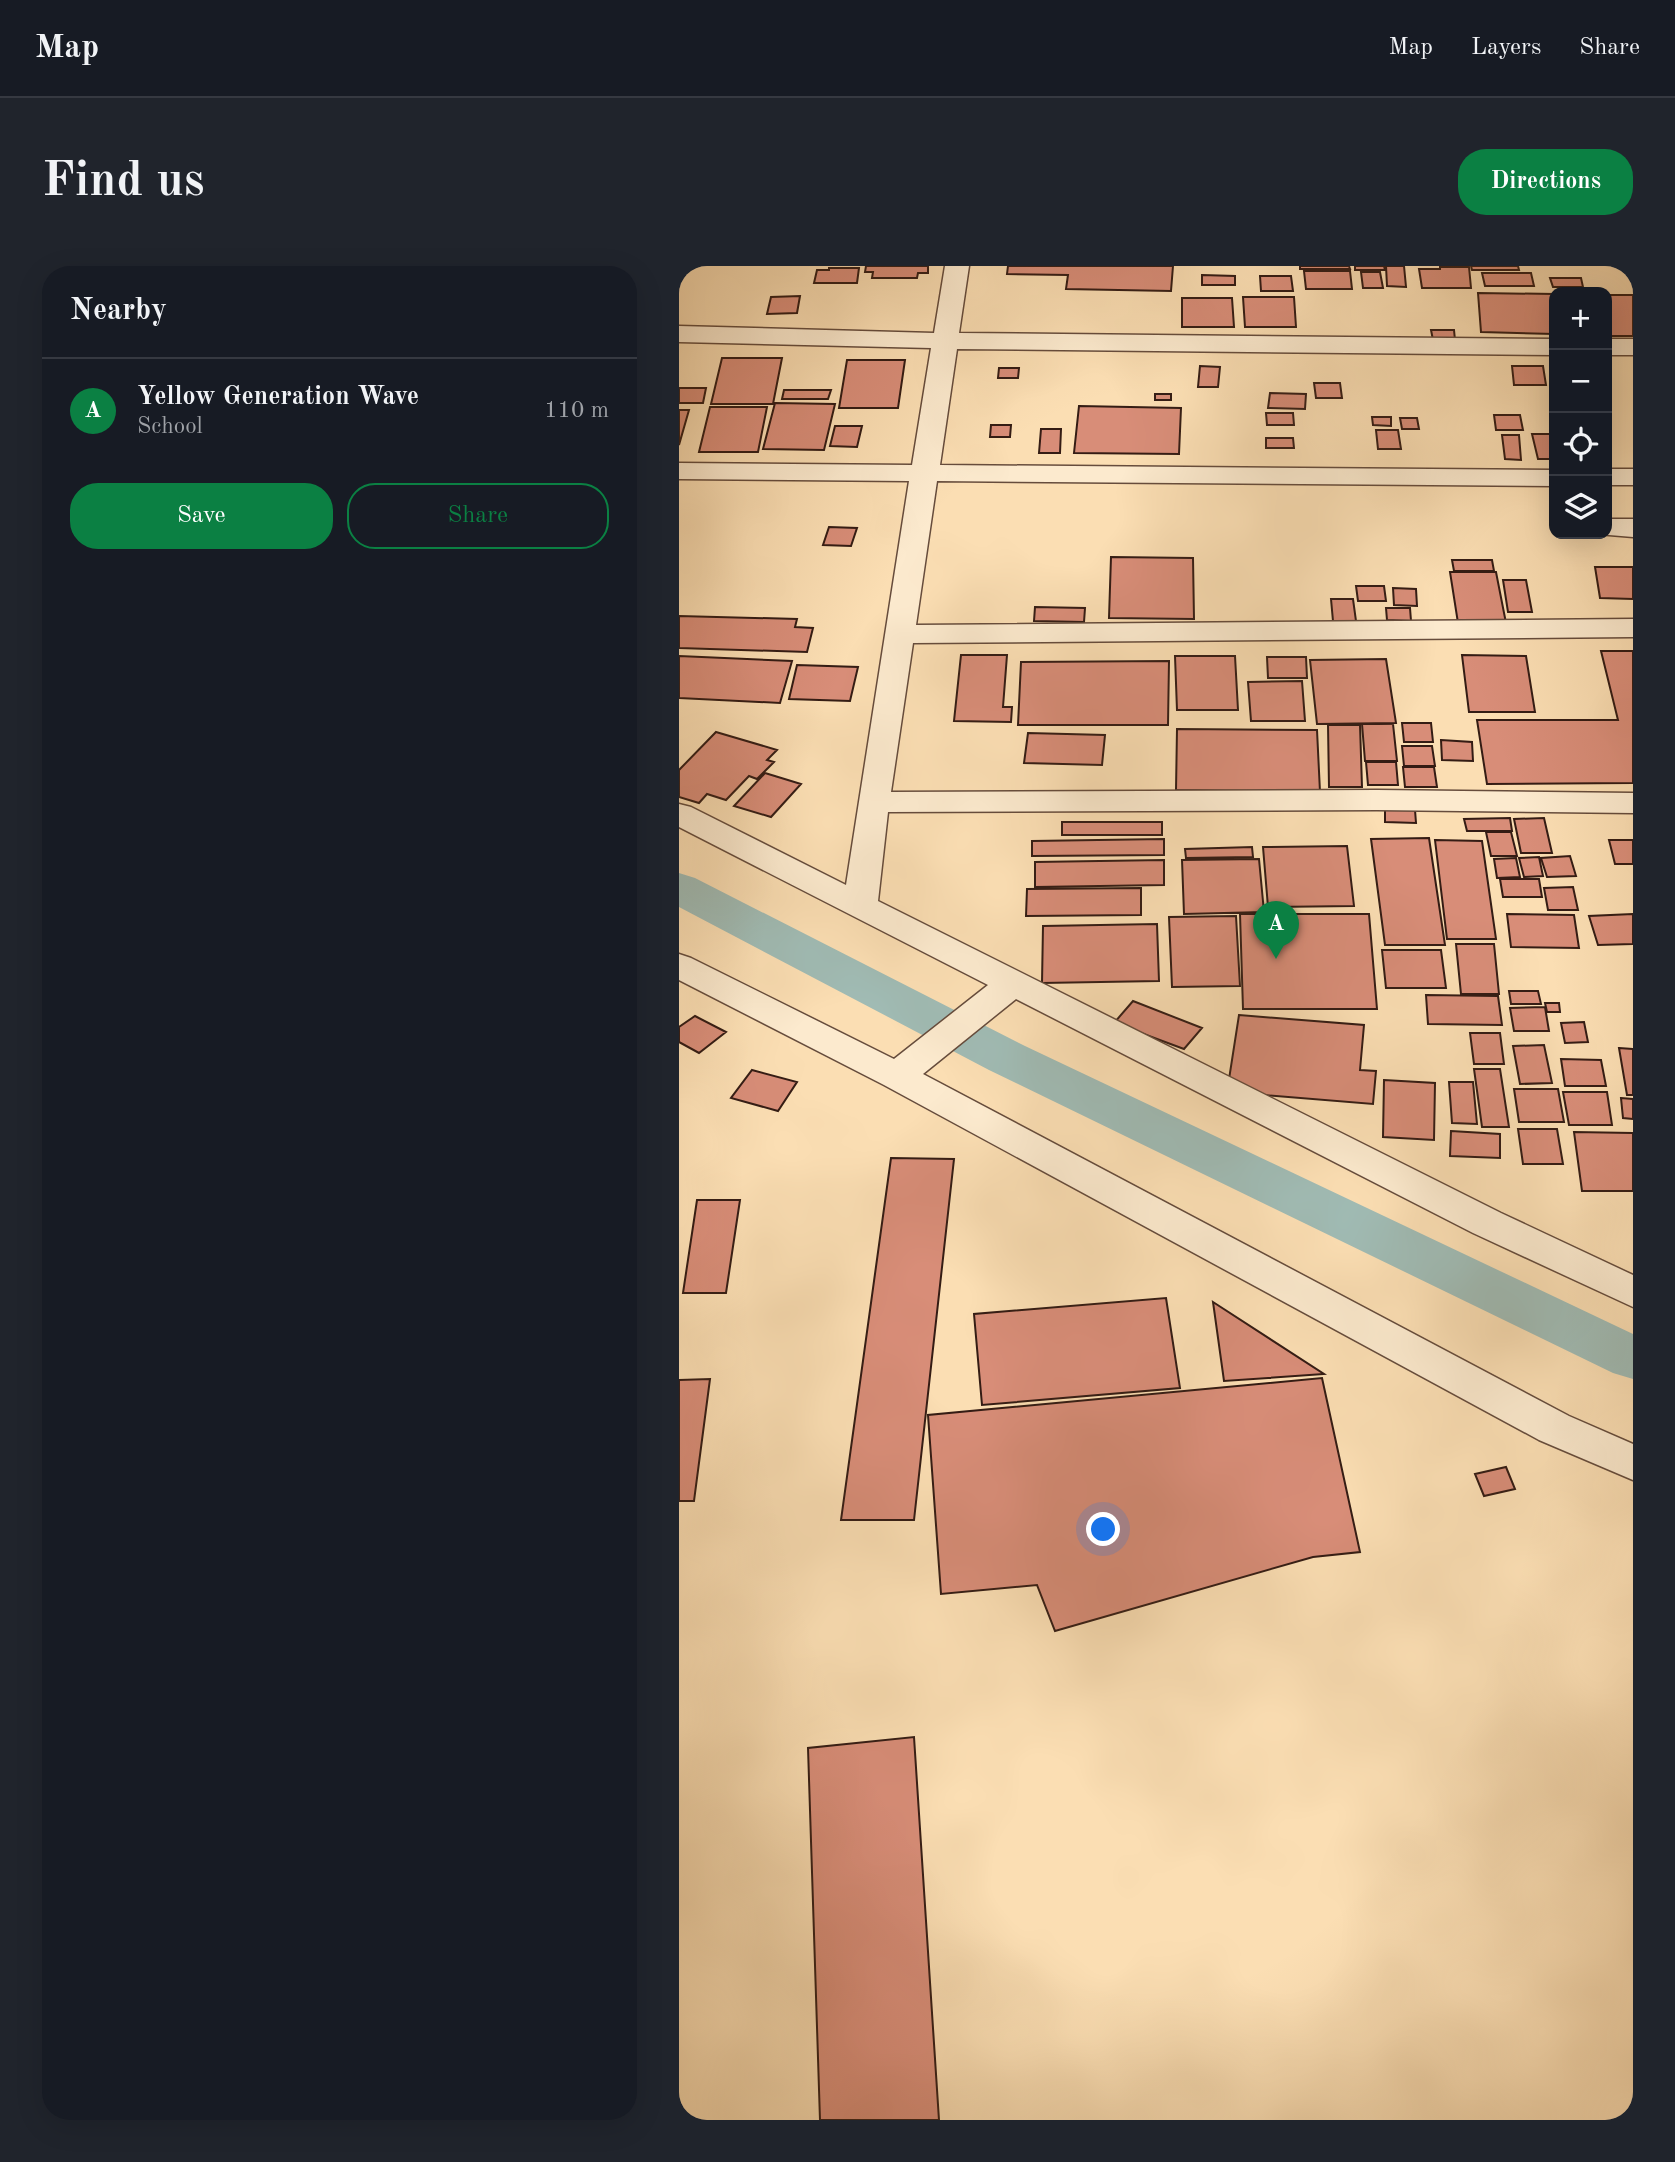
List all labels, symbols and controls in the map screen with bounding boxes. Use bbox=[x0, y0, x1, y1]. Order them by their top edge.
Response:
text: Map bbox=[35, 32, 99, 65]
text: Map bbox=[1389, 36, 1433, 60]
text: Layers bbox=[1471, 36, 1541, 60]
text: Share bbox=[1579, 36, 1640, 60]
button: Directions bbox=[1458, 149, 1633, 215]
text: Find us bbox=[42, 158, 205, 207]
map controls bbox=[1549, 287, 1612, 539]
button: + bbox=[1549, 287, 1612, 350]
text: Nearby bbox=[70, 296, 167, 326]
button: − bbox=[1549, 350, 1612, 413]
text: Yellow Generation Wave bbox=[137, 384, 419, 410]
text: A bbox=[84, 399, 102, 422]
text: 110 m bbox=[544, 399, 609, 422]
button: locate bbox=[1549, 413, 1612, 476]
text: School bbox=[137, 415, 203, 438]
button: layers bbox=[1549, 476, 1612, 539]
button: Save bbox=[70, 483, 333, 549]
button: Share bbox=[347, 483, 609, 549]
pin: A bbox=[1253, 901, 1299, 959]
your location bbox=[1086, 1512, 1120, 1546]

